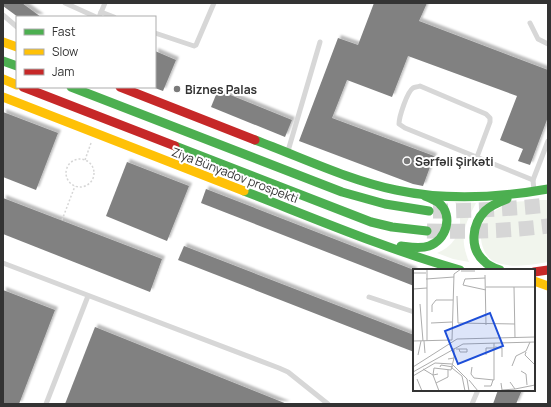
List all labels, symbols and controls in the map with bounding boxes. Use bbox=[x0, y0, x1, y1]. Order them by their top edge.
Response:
legend bbox=[16, 16, 156, 88]
text: Fast bbox=[52, 23, 76, 40]
text: Slow bbox=[52, 43, 78, 60]
text: Jam bbox=[52, 63, 74, 80]
place label: Biznes Palas bbox=[185, 81, 258, 98]
marker: Biznes Palas bbox=[172, 84, 182, 94]
street label: Ziya Bünyadov prospekti bbox=[169, 143, 301, 207]
place label: Sərfəli Şirkəti bbox=[415, 153, 494, 170]
marker: Sərfəli Şirkəti bbox=[402, 156, 412, 166]
inset map bbox=[413, 269, 535, 391]

